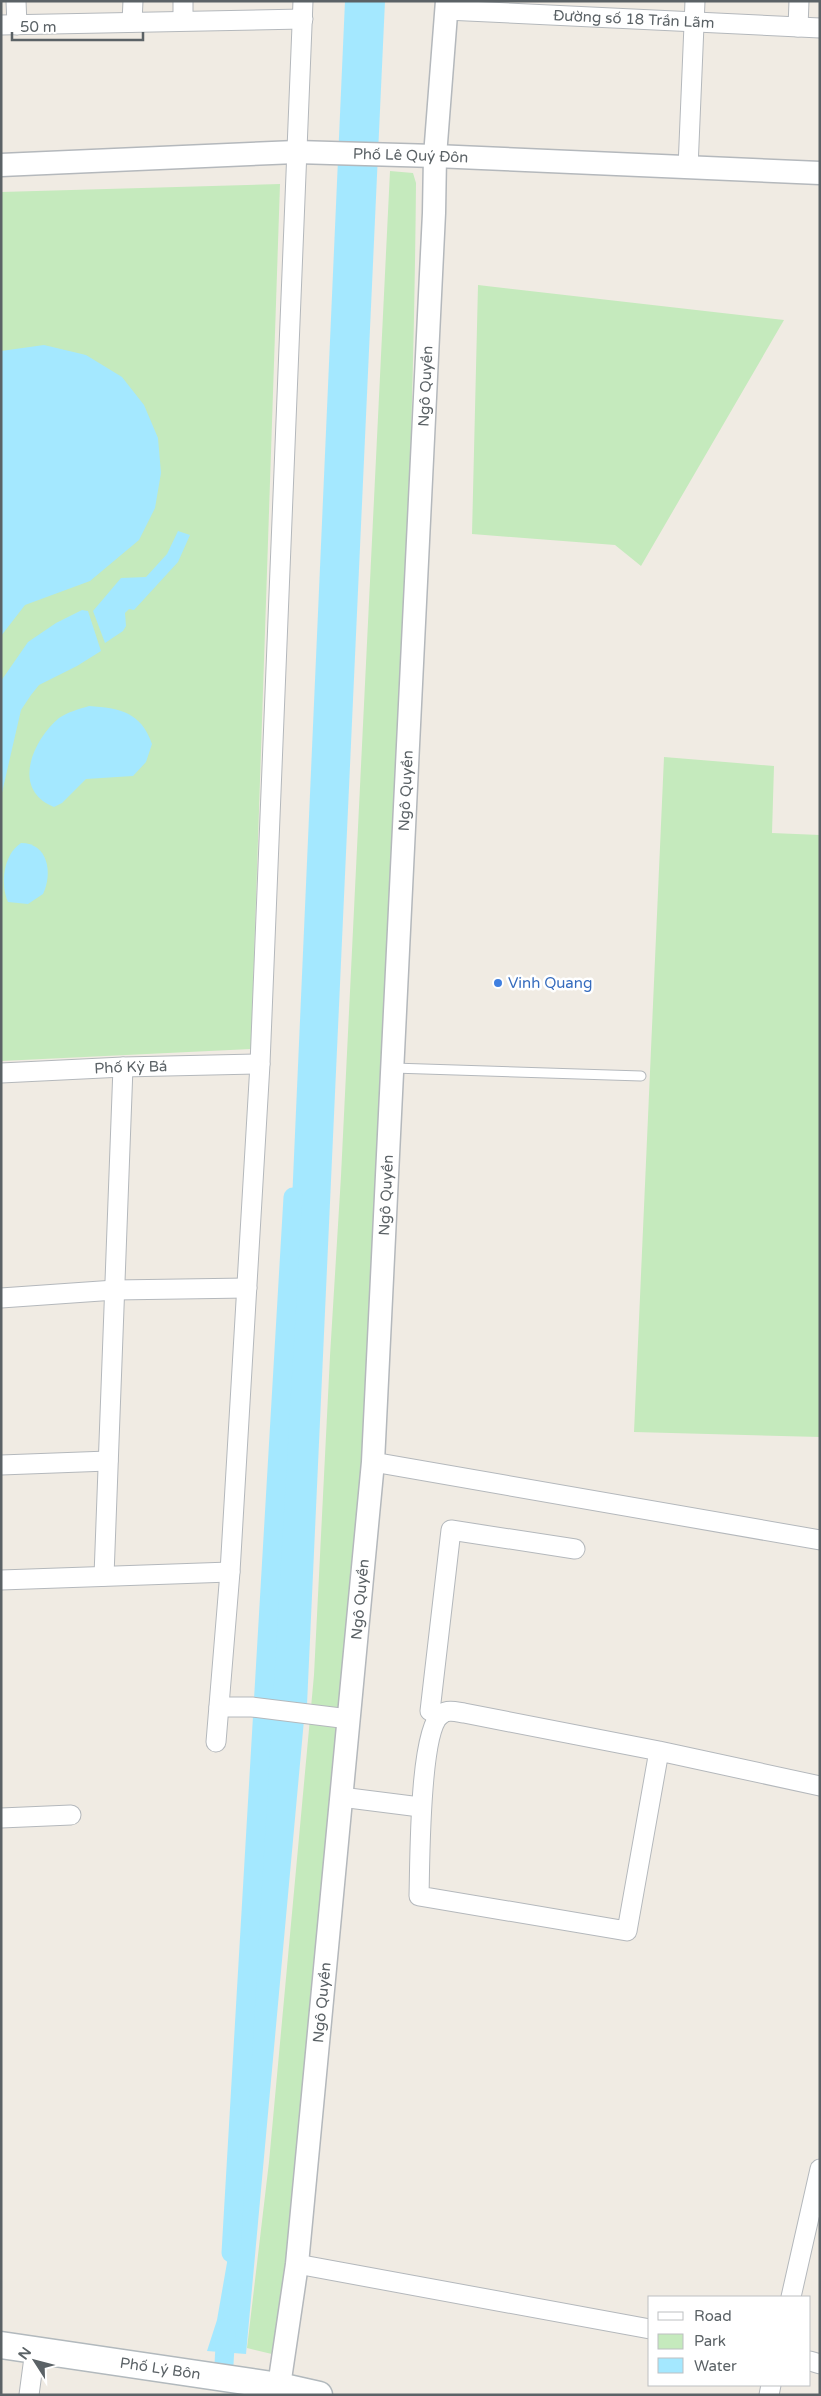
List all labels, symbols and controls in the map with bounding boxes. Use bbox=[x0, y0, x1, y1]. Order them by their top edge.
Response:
street label: Đường số 18 Trần Lãm bbox=[553, 6, 715, 32]
scale bar bbox=[12, 10, 144, 42]
text: 50 m bbox=[20, 18, 57, 36]
street label: Phố Lê Quý Đôn bbox=[353, 145, 469, 166]
street label: Ngô Quyền bbox=[415, 345, 437, 427]
street label: Ngô Quyền bbox=[395, 750, 417, 832]
place label: Vinh Quang bbox=[508, 974, 592, 992]
marker: Vinh Quang bbox=[492, 977, 504, 989]
street label: Phố Kỳ Bá bbox=[94, 1057, 168, 1077]
street label: Ngô Quyền bbox=[375, 1154, 397, 1236]
street label: Ngô Quyền bbox=[347, 1558, 373, 1641]
street label: Ngô Quyền bbox=[309, 1961, 335, 2044]
legend bbox=[648, 2296, 811, 2386]
text: Road bbox=[694, 2307, 732, 2325]
text: Park bbox=[694, 2332, 726, 2350]
north arrow bbox=[10, 2336, 60, 2386]
text: N bbox=[15, 2344, 35, 2363]
street label: Phố Lý Bôn bbox=[119, 2354, 202, 2383]
text: Water bbox=[694, 2357, 737, 2375]

